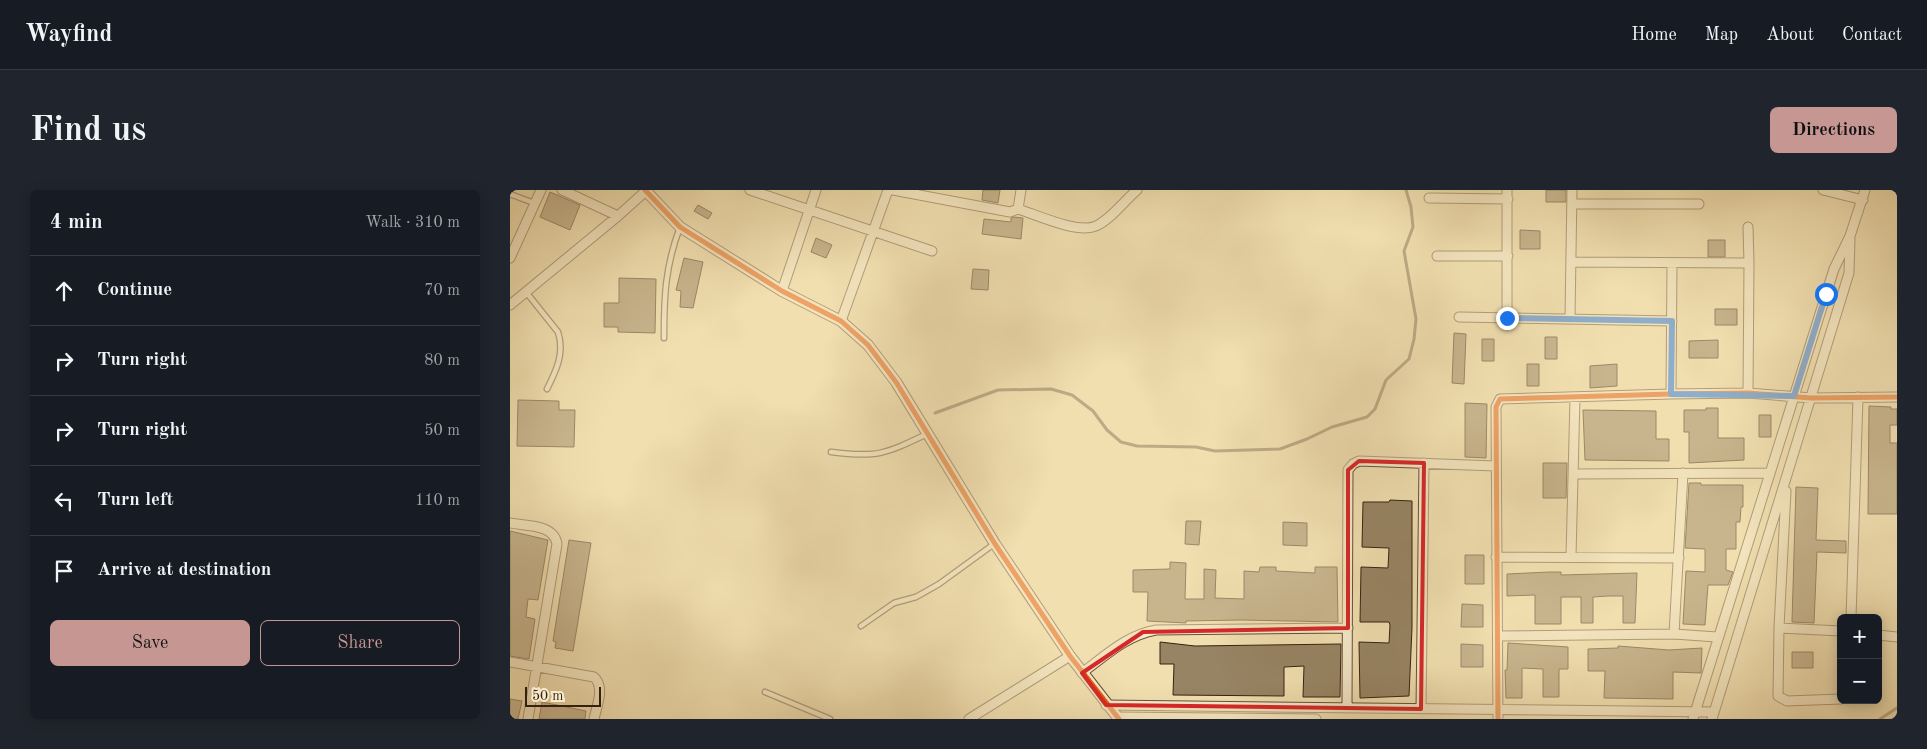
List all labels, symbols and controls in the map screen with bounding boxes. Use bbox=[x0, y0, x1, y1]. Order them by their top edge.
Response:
text: Wayfind bbox=[25, 23, 112, 47]
text: Home bbox=[1631, 26, 1677, 44]
text: Map bbox=[1705, 26, 1738, 44]
text: About bbox=[1766, 26, 1814, 44]
text: Contact bbox=[1842, 26, 1902, 44]
button: Directions bbox=[1770, 107, 1897, 153]
text: Find us bbox=[30, 113, 146, 148]
text: 4 min bbox=[50, 212, 103, 233]
text: Walk · 310 m bbox=[365, 215, 460, 231]
icon: ahead bbox=[50, 277, 78, 305]
text: Continue bbox=[97, 281, 172, 300]
text: 70 m bbox=[424, 283, 460, 299]
route start bbox=[1815, 283, 1838, 306]
route end bbox=[1496, 307, 1519, 330]
icon: right bbox=[50, 347, 78, 375]
text: Turn right bbox=[97, 351, 187, 370]
text: 80 m bbox=[424, 353, 460, 369]
icon: right bbox=[50, 417, 78, 445]
text: Turn right bbox=[97, 421, 187, 440]
text: 50 m bbox=[424, 423, 460, 439]
icon: left bbox=[50, 487, 78, 515]
text: Turn left bbox=[97, 491, 174, 510]
text: 110 m bbox=[415, 493, 460, 509]
icon: arrive bbox=[50, 557, 78, 585]
text: Arrive at destination bbox=[97, 561, 271, 580]
map controls bbox=[1837, 614, 1882, 704]
button: + bbox=[1837, 614, 1882, 659]
button: Save bbox=[50, 620, 250, 666]
button: Share bbox=[260, 620, 460, 666]
button: − bbox=[1837, 659, 1882, 704]
scale bar bbox=[525, 684, 601, 707]
text: 50 m bbox=[532, 689, 563, 703]

